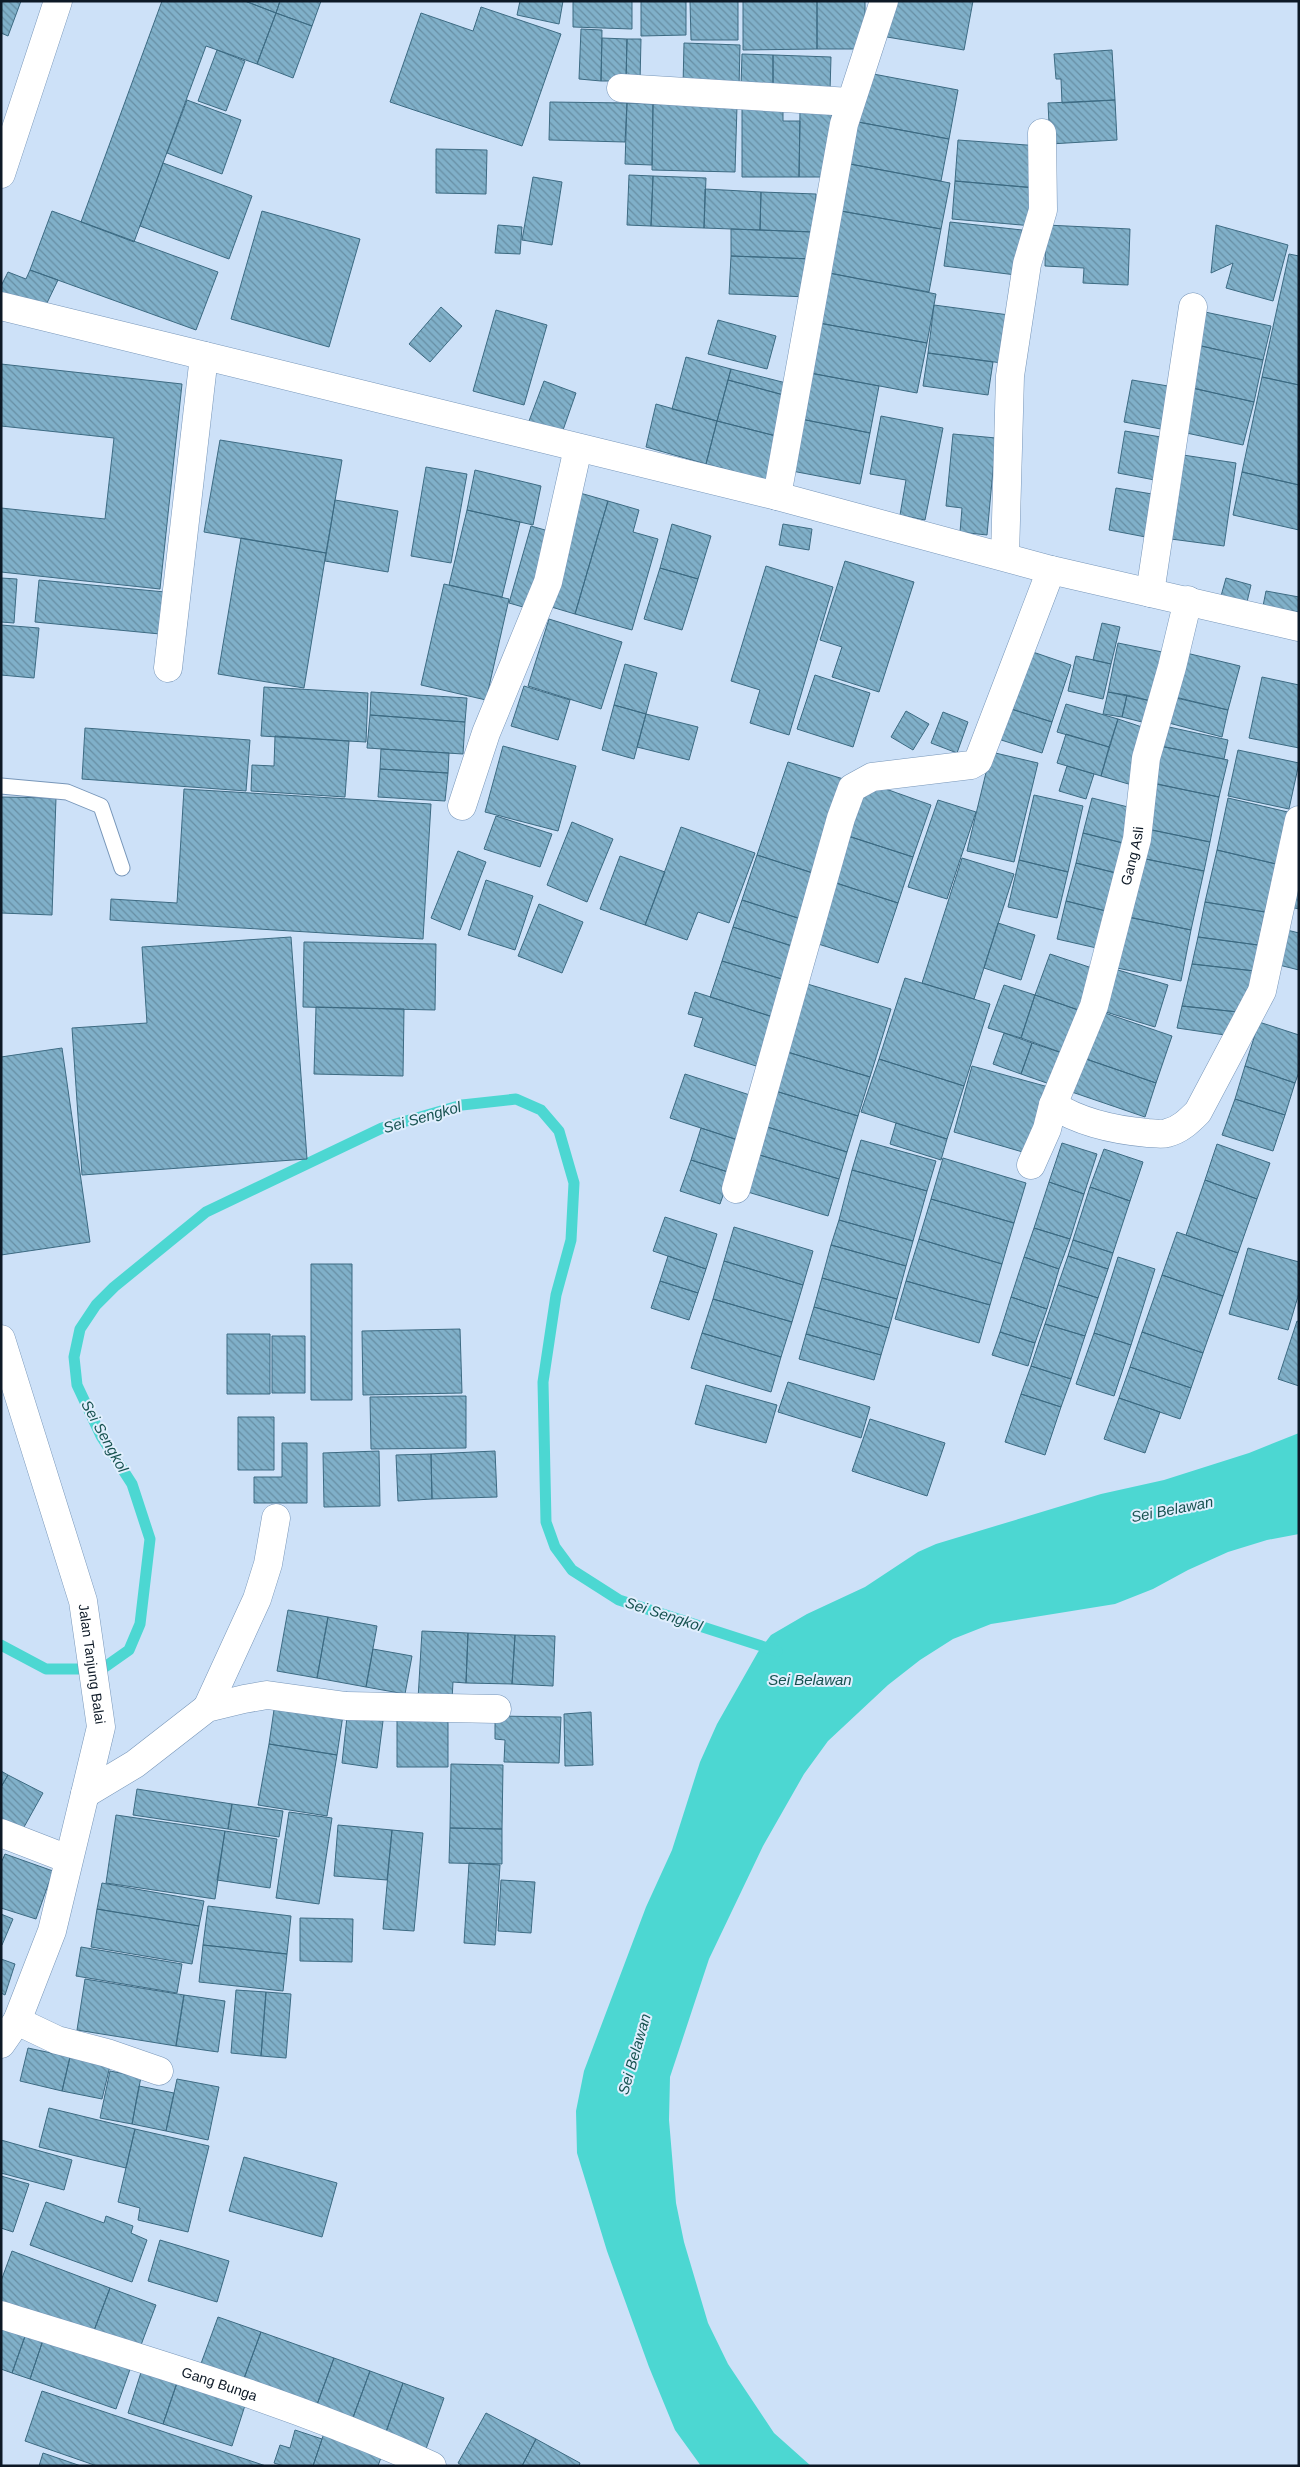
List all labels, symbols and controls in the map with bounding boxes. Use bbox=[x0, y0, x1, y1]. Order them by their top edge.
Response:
street label: Gang Asli bbox=[1117, 826, 1146, 887]
water label: Sei Sengkol bbox=[381, 1098, 463, 1136]
water label: Sei Sengkol bbox=[78, 1397, 132, 1476]
water label: Sei Belawan bbox=[1129, 1493, 1215, 1525]
water label: Sei Sengkol bbox=[623, 1594, 705, 1635]
street label: Jalan Tanjung Balai bbox=[75, 1603, 108, 1725]
water label: Sei Belawan bbox=[768, 1671, 852, 1688]
water label: Sei Belawan bbox=[614, 2012, 654, 2096]
street label: Gang Bunga bbox=[180, 2364, 260, 2404]

